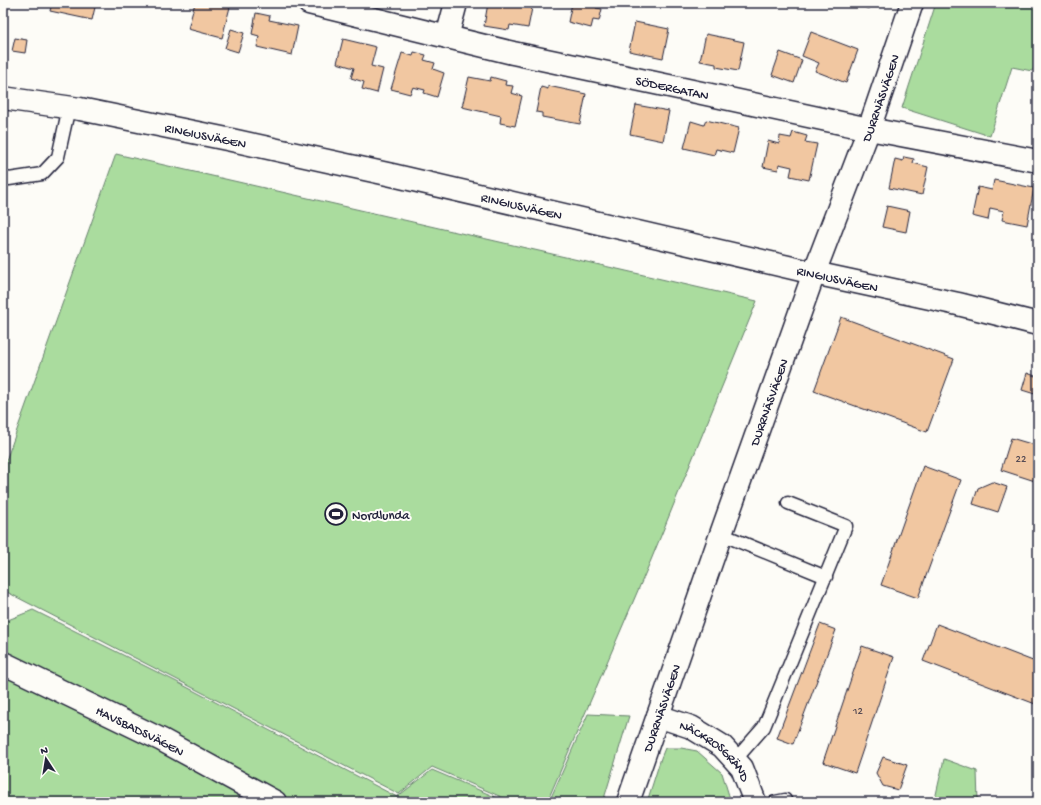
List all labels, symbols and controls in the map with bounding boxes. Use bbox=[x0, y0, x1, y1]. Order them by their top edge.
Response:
street label: DURRNÄSVÄGEN bbox=[859, 53, 904, 145]
street label: SÖDERGATAN bbox=[634, 74, 710, 104]
street label: RINGIUSVÄGEN bbox=[163, 121, 247, 153]
street label: RINGIUSVÄGEN bbox=[479, 191, 563, 224]
street label: RINGIUSVÄGEN bbox=[795, 264, 879, 297]
street label: DURRNÄSVÄGEN bbox=[748, 357, 793, 449]
house number: 22 bbox=[1016, 454, 1027, 466]
sports icon: Nordlunda bbox=[323, 501, 349, 527]
place label: Nordlunda bbox=[352, 509, 410, 524]
street label: DURRNÄSVÄGEN bbox=[641, 663, 685, 755]
street label: HAVSBADSVÄGEN bbox=[93, 704, 186, 761]
house number: 12 bbox=[852, 706, 864, 718]
street label: NÄCKROSGRÄND bbox=[677, 719, 752, 785]
north arrow bbox=[26, 739, 66, 779]
text: N bbox=[40, 745, 49, 758]

